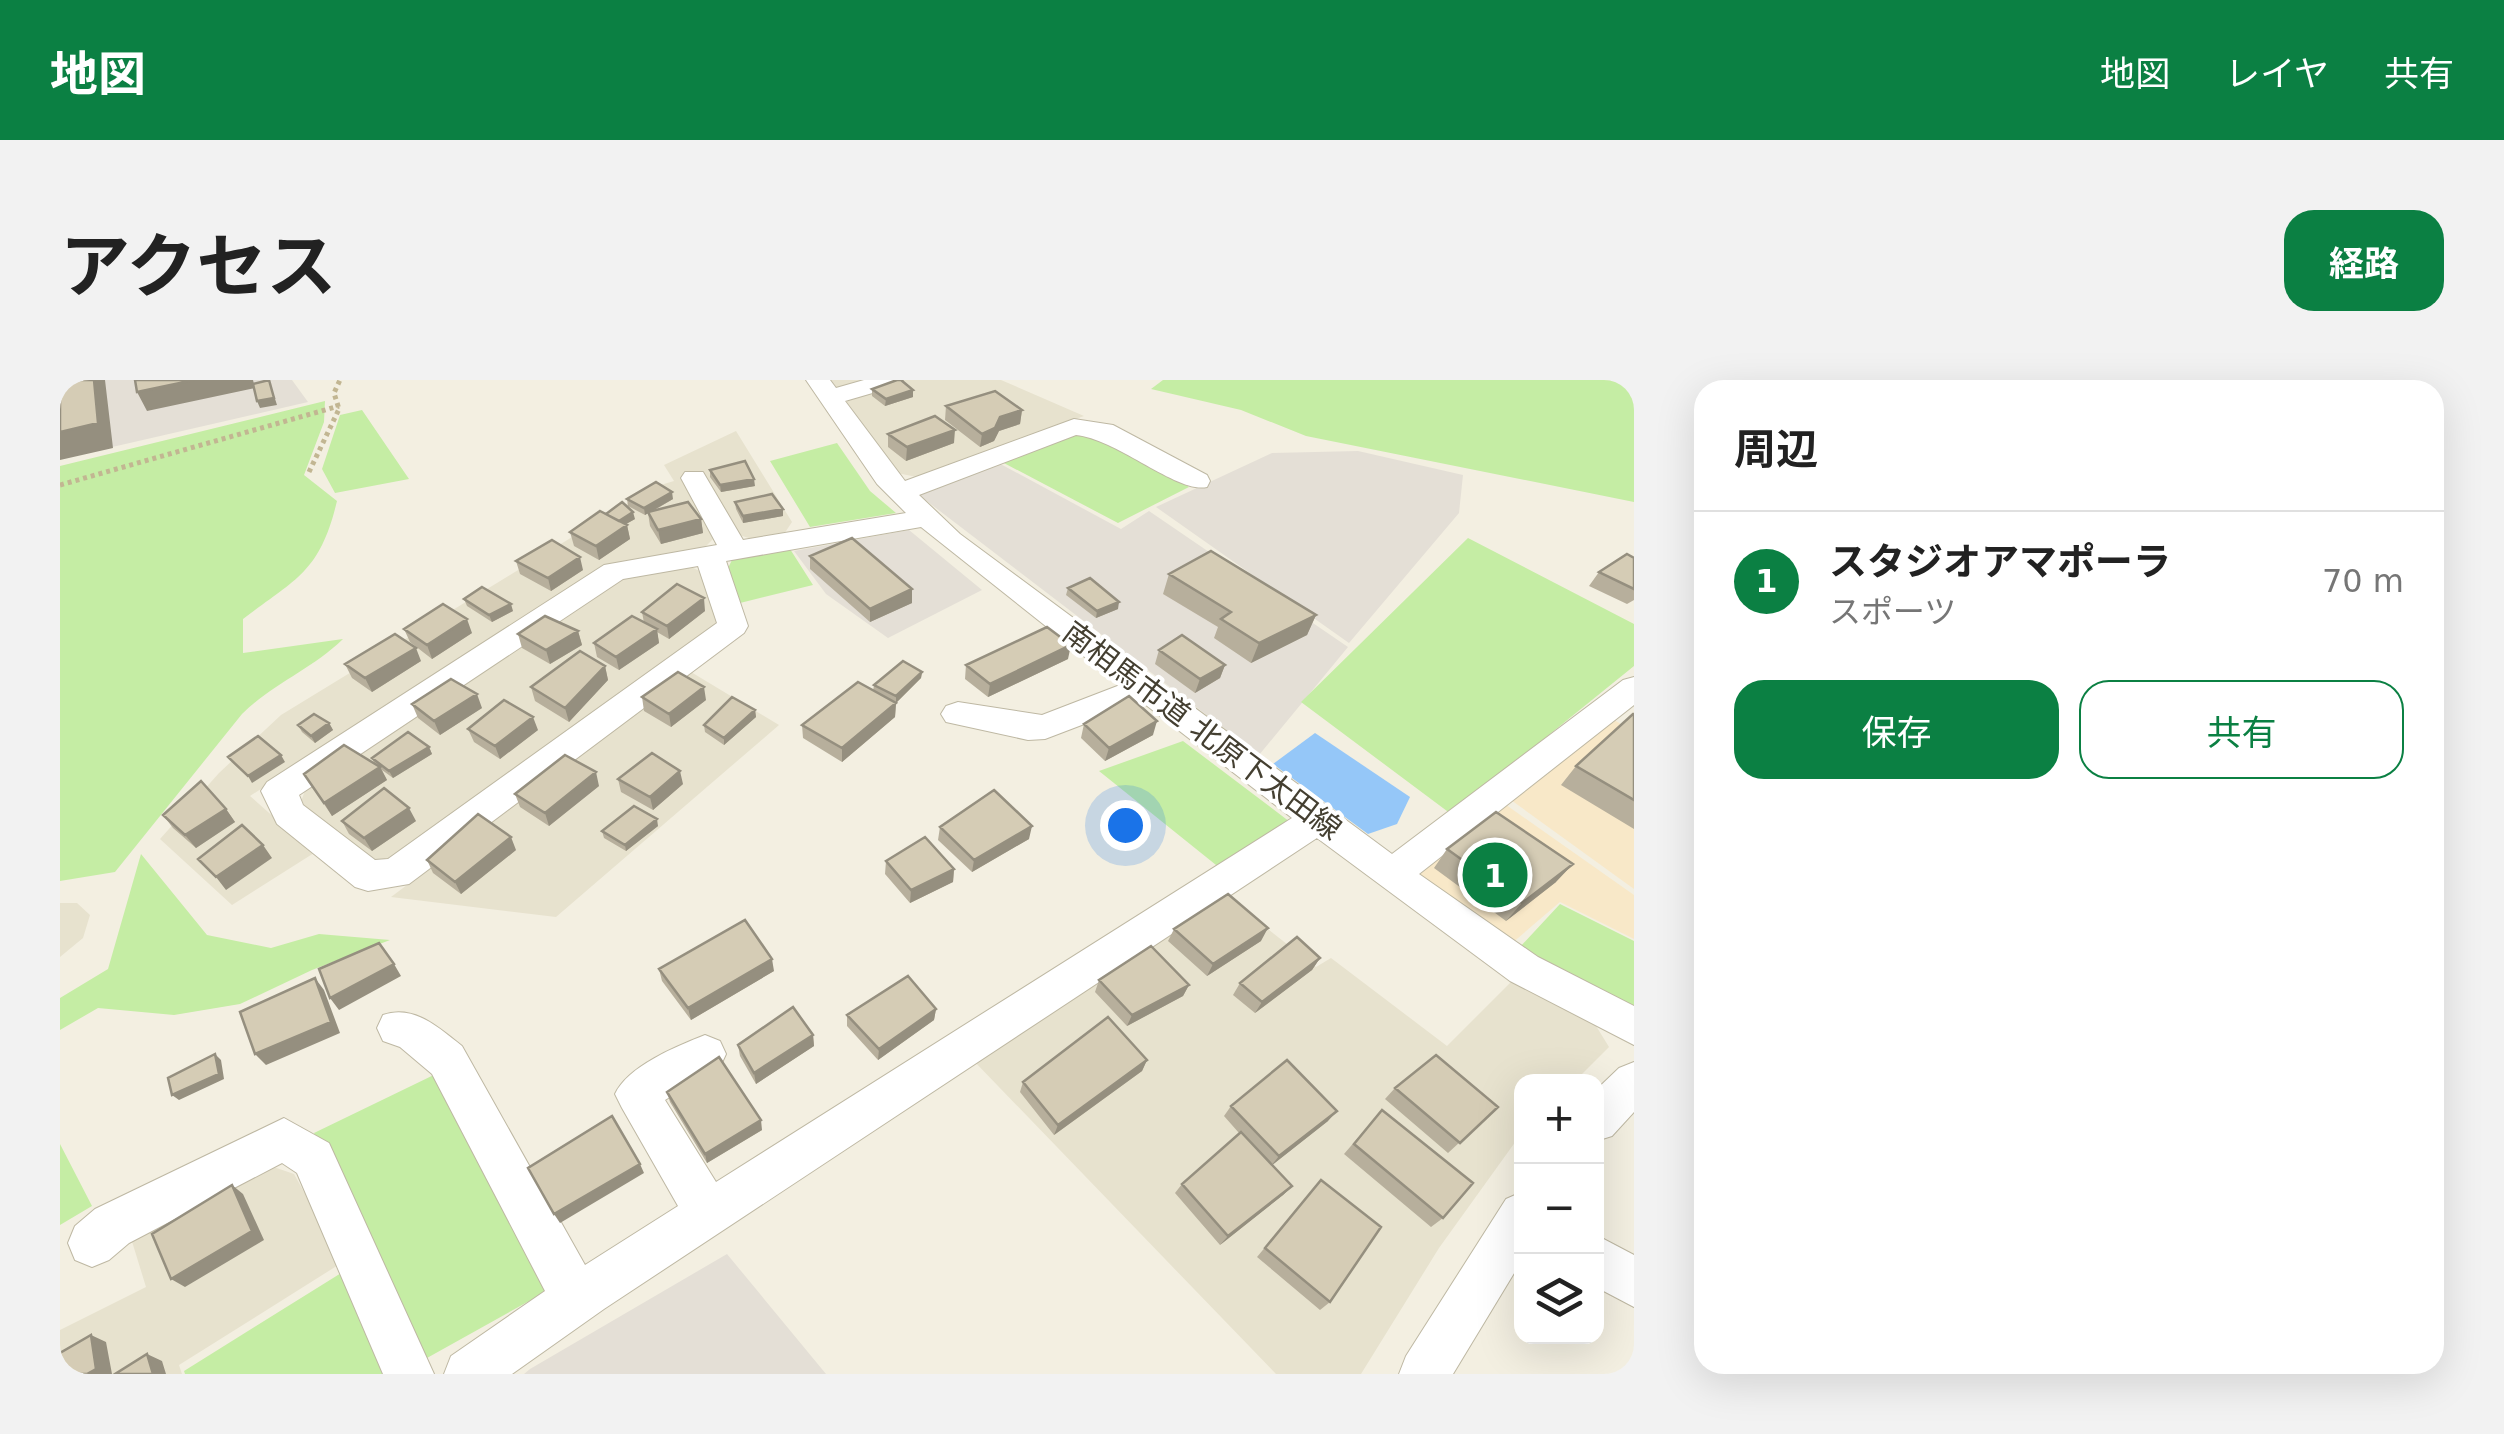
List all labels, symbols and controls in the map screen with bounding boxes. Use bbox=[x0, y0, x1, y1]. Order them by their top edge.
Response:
text: 地図 bbox=[50, 46, 146, 102]
text: 地図 bbox=[2100, 54, 2170, 94]
text: レイヤ bbox=[2225, 54, 2329, 94]
text: 共有 bbox=[2384, 54, 2454, 94]
button: 経路 bbox=[2284, 210, 2444, 311]
text: アクセス bbox=[60, 226, 337, 308]
text: 周辺 bbox=[1734, 425, 1818, 474]
text: スタジオアマポーラ bbox=[1829, 540, 2171, 584]
text: 1 bbox=[1755, 562, 1778, 600]
text: 70 m bbox=[2322, 562, 2404, 600]
text: スポーツ bbox=[1829, 593, 1956, 631]
street label: 南相馬市道 北原下太田線 bbox=[1056, 614, 1348, 847]
button: 保存 bbox=[1734, 680, 2059, 779]
button: 共有 bbox=[2079, 680, 2404, 779]
your location bbox=[1100, 800, 1151, 851]
pin: 1 bbox=[1462, 838, 1528, 912]
map controls bbox=[1514, 1074, 1604, 1344]
button: + bbox=[1514, 1074, 1604, 1164]
button: − bbox=[1514, 1164, 1604, 1254]
button: layers bbox=[1514, 1254, 1604, 1344]

